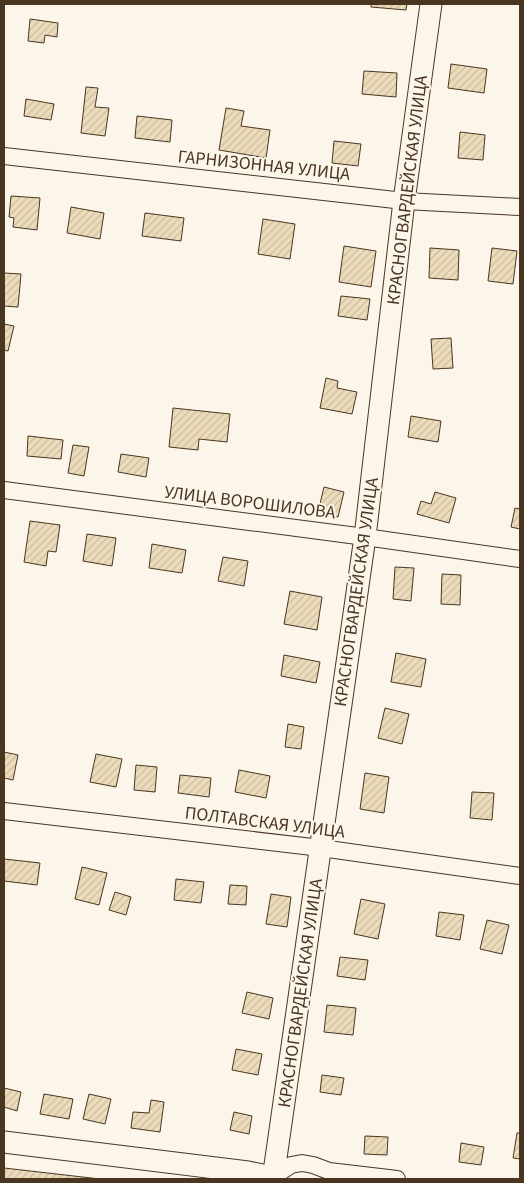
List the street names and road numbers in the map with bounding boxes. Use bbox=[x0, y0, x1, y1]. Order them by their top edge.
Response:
street label: КРАСНОГВАРДЕЙСКАЯ УЛИЦА bbox=[381, 74, 434, 306]
street label: ГАРНИЗОННАЯ УЛИЦА bbox=[176, 144, 352, 187]
street label: КРАСНОГВАРДЕЙСКАЯ УЛИЦА bbox=[328, 476, 385, 708]
street label: УЛИЦА ВОРОШИЛОВА bbox=[163, 480, 337, 525]
street label: ПОЛТАВСКАЯ УЛИЦА bbox=[183, 800, 347, 845]
street label: КРАСНОГВАРДЕЙСКАЯ УЛИЦА bbox=[272, 877, 329, 1109]

